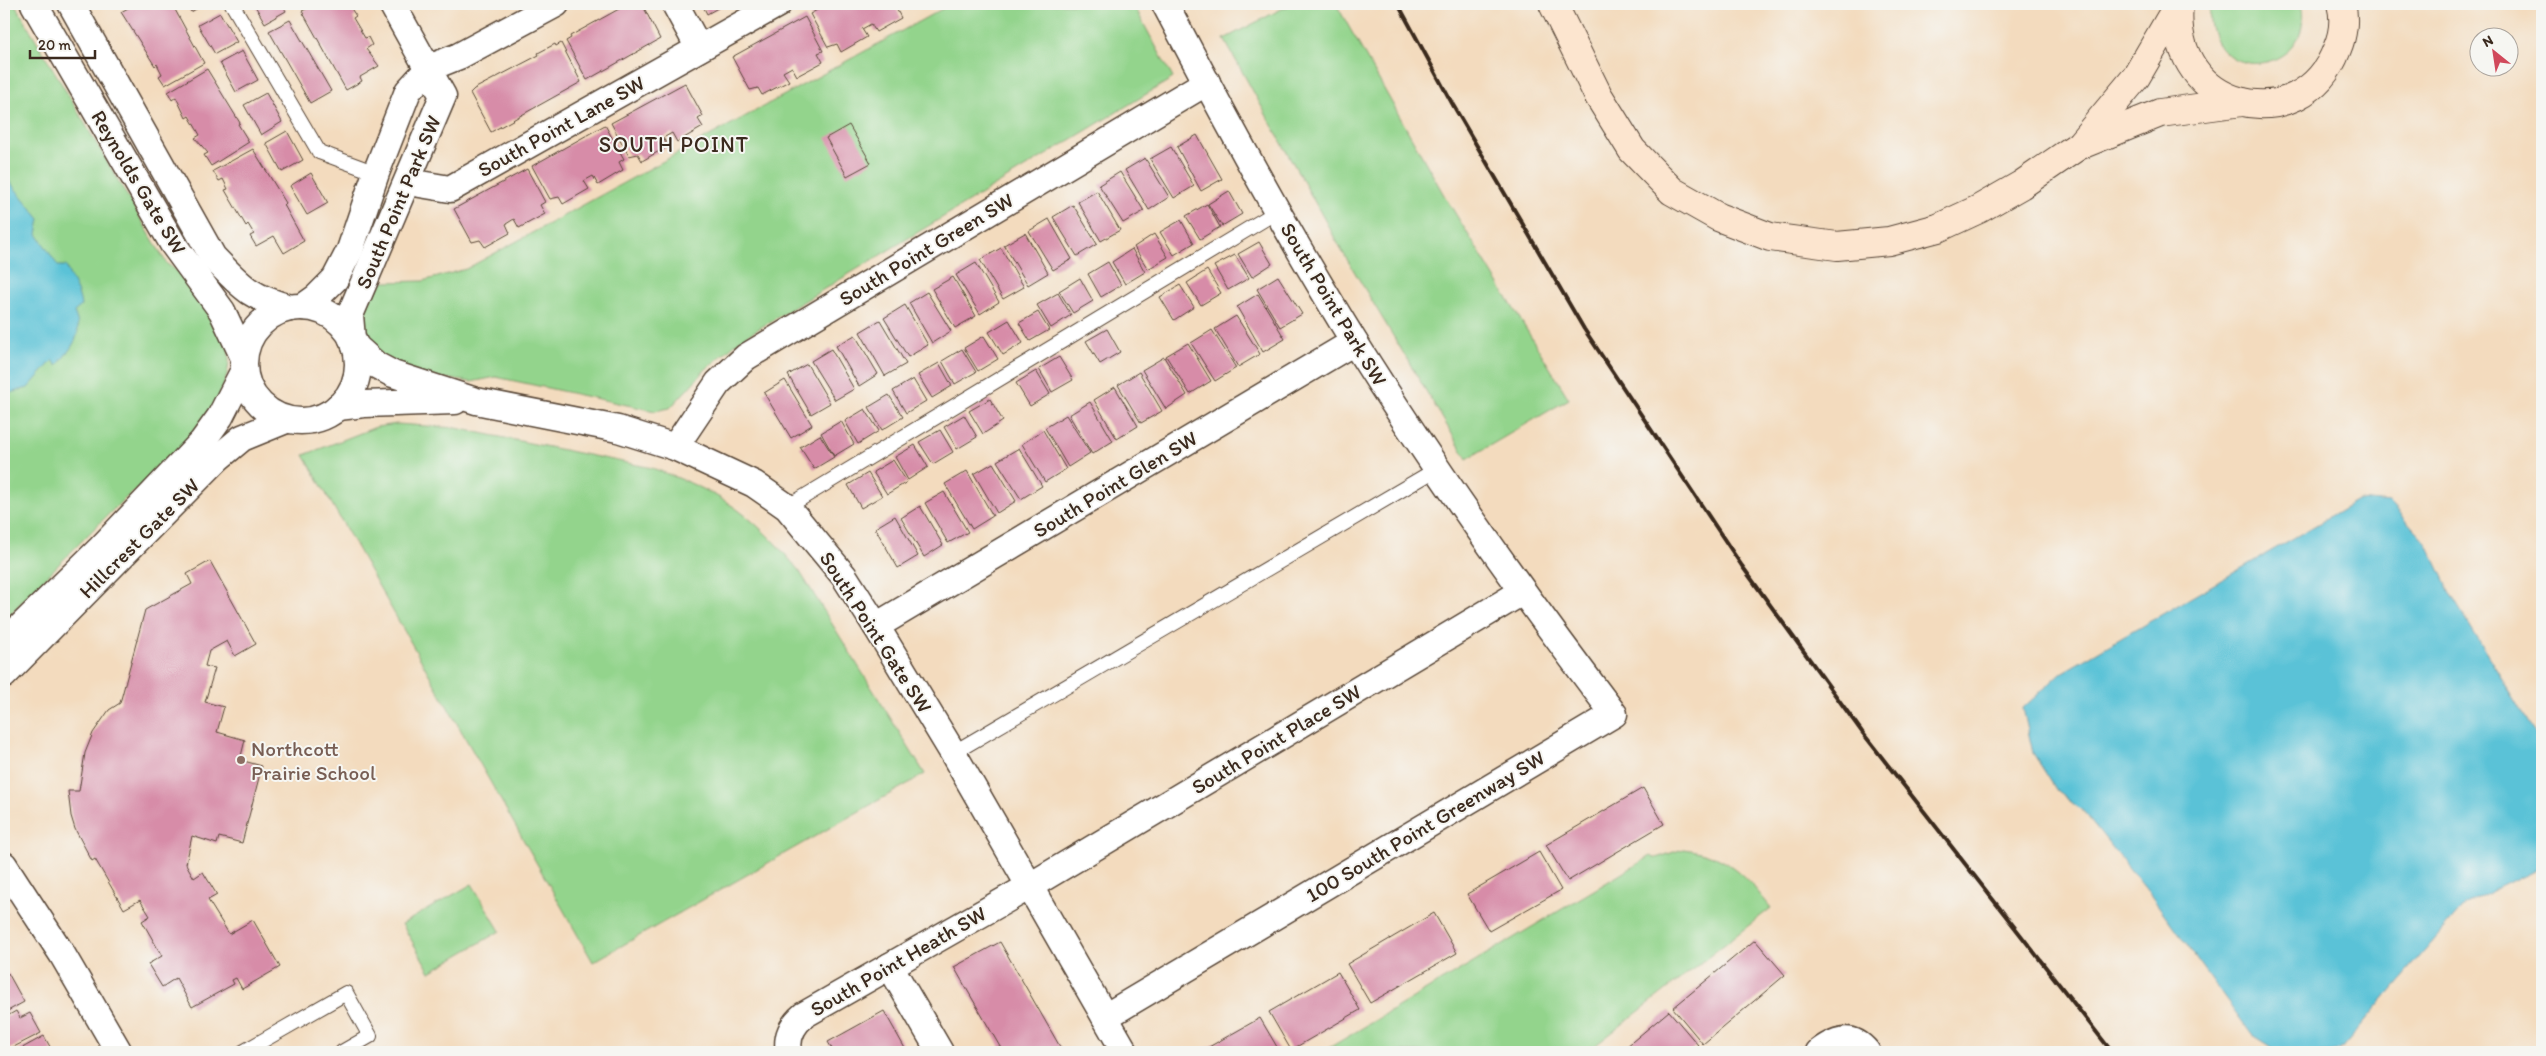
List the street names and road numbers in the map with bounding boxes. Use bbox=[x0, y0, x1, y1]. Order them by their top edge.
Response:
street label: South Point Lane SW bbox=[473, 70, 649, 182]
street label: Reynolds Gate SW bbox=[86, 105, 192, 259]
street label: South Point Park SW bbox=[350, 112, 446, 292]
street label: South Point Green SW bbox=[834, 187, 1018, 311]
street label: South Point Park SW bbox=[1275, 218, 1393, 390]
street label: South Point Glen SW bbox=[1029, 425, 1202, 543]
street label: Hillcrest Gate SW bbox=[74, 473, 204, 603]
street label: South Point Gate SW bbox=[815, 547, 937, 717]
street label: South Point Place SW bbox=[1187, 679, 1365, 799]
street label: 100 South Point Greenway SW bbox=[1301, 745, 1549, 907]
street label: South Point Heath SW bbox=[806, 900, 990, 1022]

